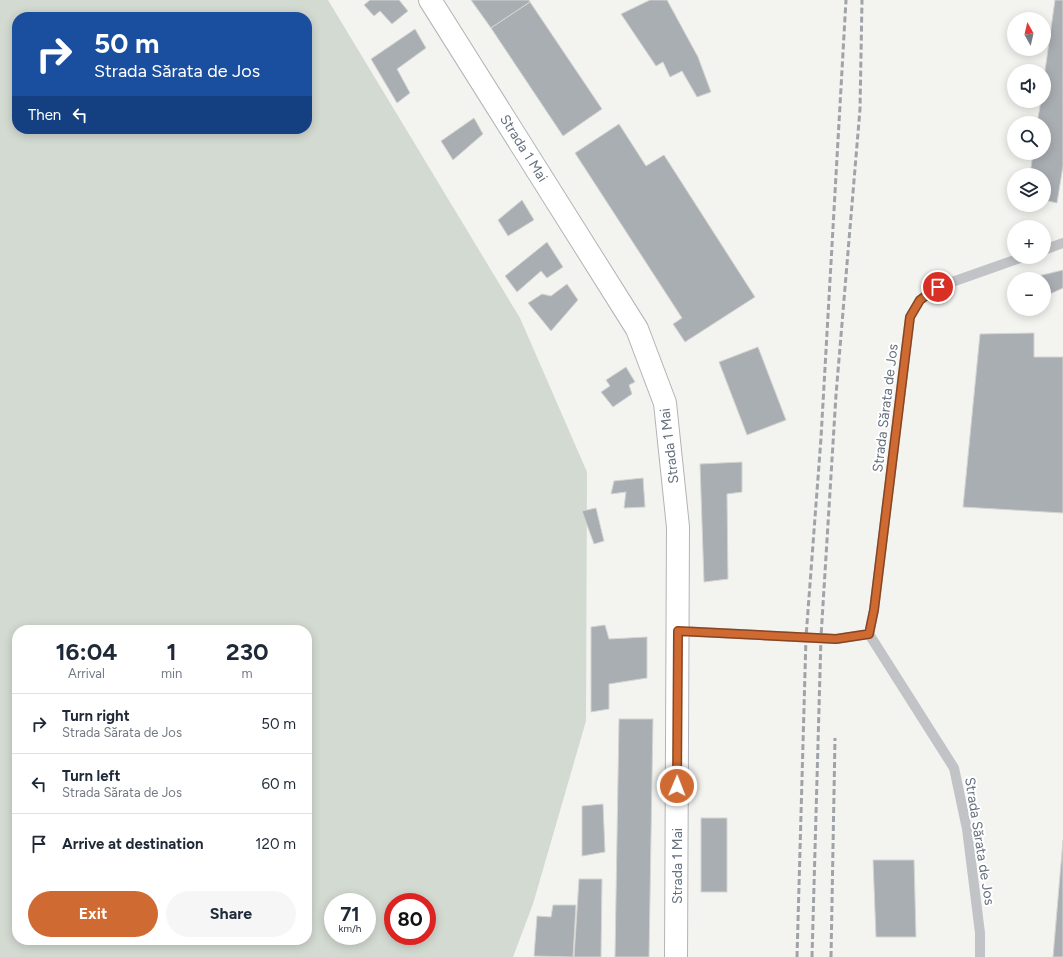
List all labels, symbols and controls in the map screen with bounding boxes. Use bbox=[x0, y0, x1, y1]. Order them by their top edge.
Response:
north arrow bbox=[1007, 12, 1051, 56]
map controls bbox=[1007, 12, 1051, 316]
text: 50 m bbox=[94, 26, 160, 60]
icon: right bbox=[28, 28, 80, 80]
text: Strada Sărata de Jos bbox=[94, 60, 260, 82]
button: sound bbox=[1007, 64, 1051, 108]
icon: left bbox=[69, 104, 91, 126]
text: Then bbox=[28, 106, 61, 124]
street label: Strada 1 Mai bbox=[496, 112, 551, 185]
button: search bbox=[1007, 116, 1051, 160]
button: layers bbox=[1007, 168, 1051, 212]
button: + bbox=[1007, 220, 1051, 264]
pin bbox=[921, 270, 955, 304]
button: − bbox=[1007, 272, 1051, 316]
icon: arrive bbox=[927, 276, 949, 298]
street label: Strada Sărata de Jos bbox=[869, 343, 902, 473]
street label: Strada 1 Mai bbox=[656, 407, 683, 485]
text: 16:04 bbox=[55, 637, 117, 666]
text: 1 bbox=[167, 637, 177, 666]
text: 230 bbox=[226, 637, 269, 666]
text: Arrival bbox=[68, 666, 105, 681]
text: min bbox=[161, 666, 182, 681]
text: m bbox=[242, 666, 253, 681]
text: Turn right bbox=[62, 707, 130, 725]
icon: right bbox=[28, 713, 50, 735]
text: 50 m bbox=[261, 715, 296, 733]
text: Strada Sărata de Jos bbox=[62, 725, 182, 740]
position arrow bbox=[656, 765, 698, 807]
text: Turn left bbox=[62, 767, 120, 785]
icon: left bbox=[28, 773, 50, 795]
text: 60 m bbox=[261, 775, 296, 793]
street label: Strada Sărata de Jos bbox=[961, 776, 998, 906]
text: Strada Sărata de Jos bbox=[62, 785, 182, 800]
street label: Strada 1 Mai bbox=[669, 828, 686, 904]
icon: arrive bbox=[28, 833, 50, 855]
text: Arrive at destination bbox=[62, 835, 203, 853]
text: 120 m bbox=[255, 835, 296, 853]
button: Exit bbox=[28, 891, 158, 937]
button: Share bbox=[166, 891, 296, 937]
speed limit sign: 80 bbox=[384, 893, 436, 945]
text: 71 bbox=[340, 902, 360, 926]
text: km/h bbox=[339, 922, 361, 935]

